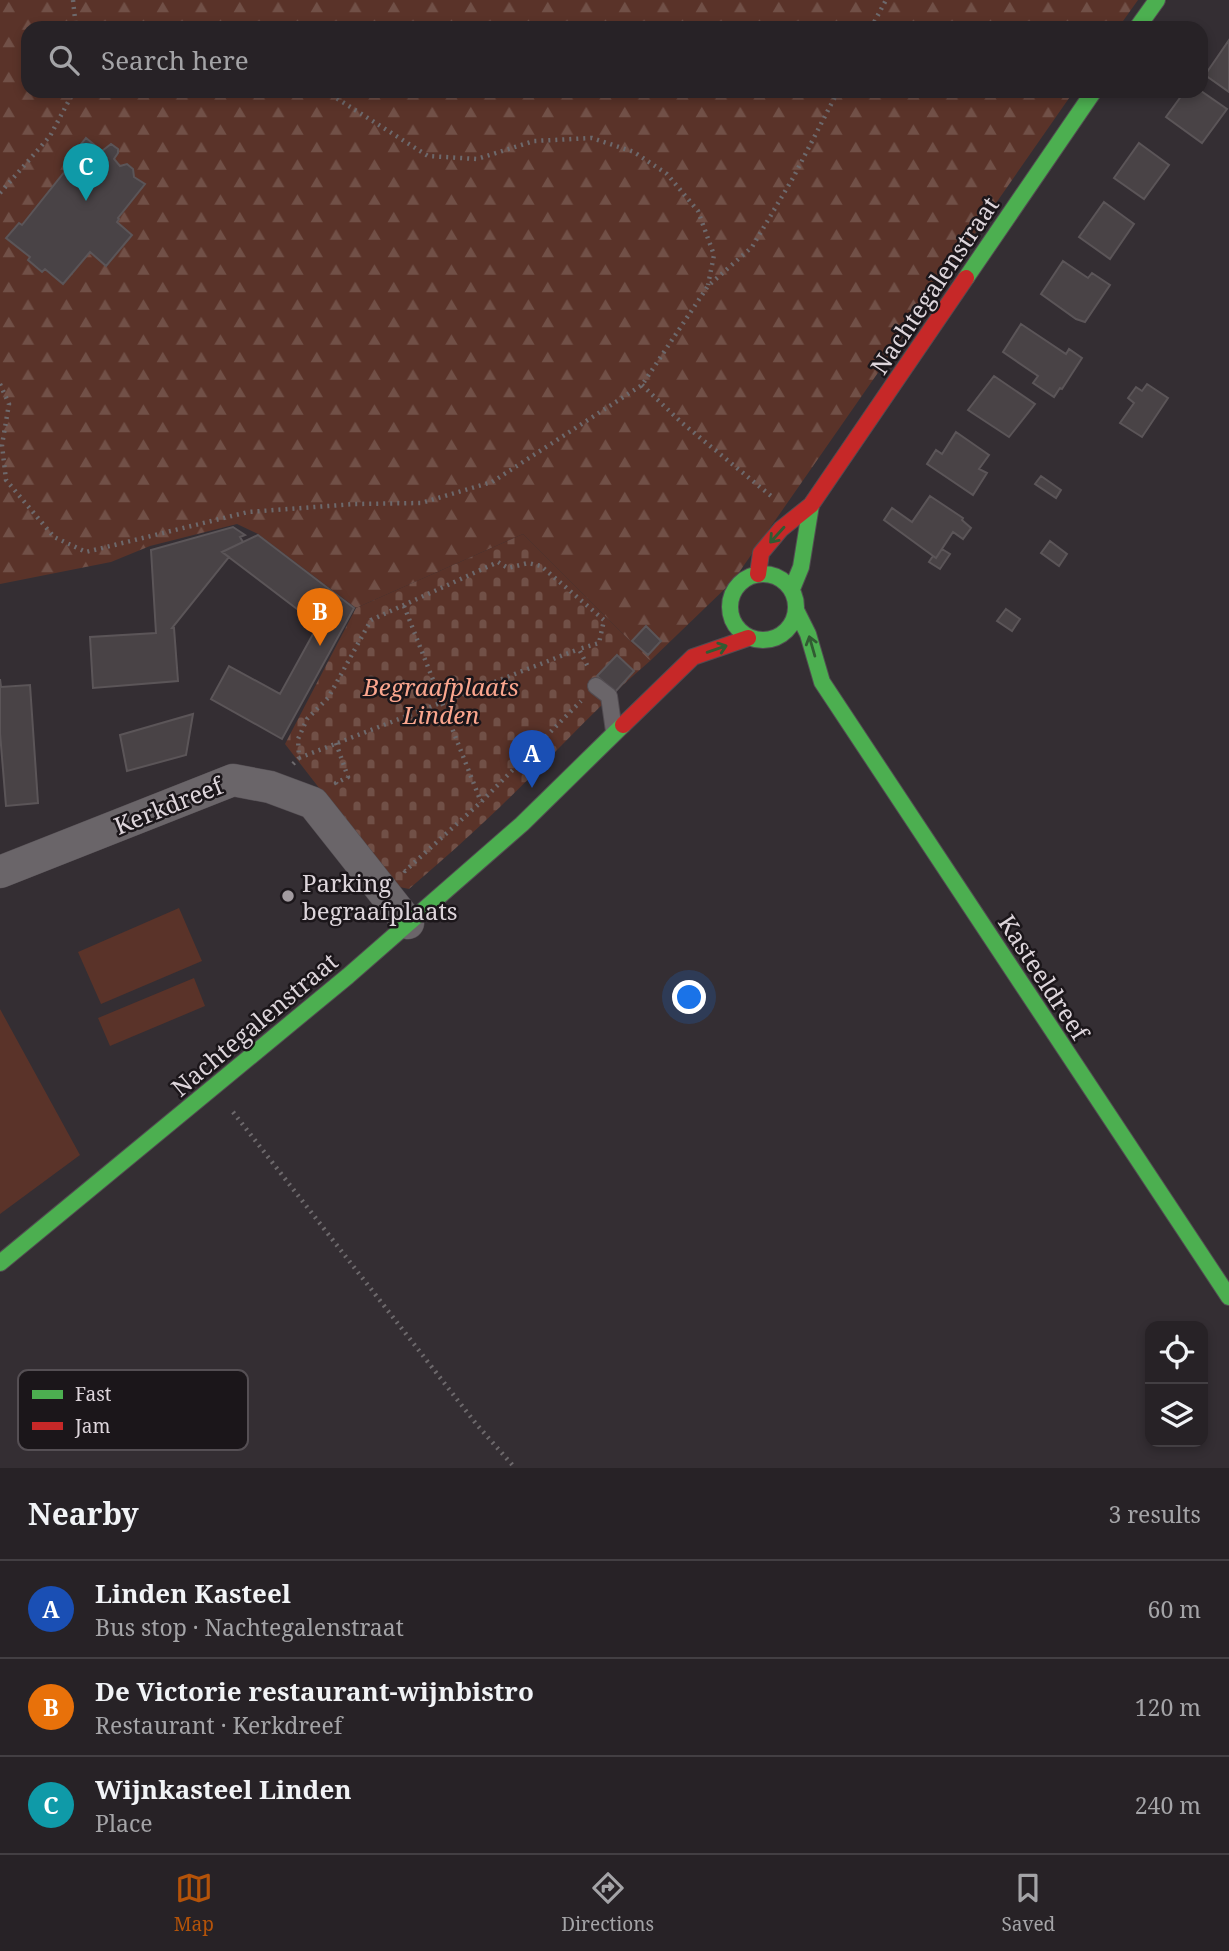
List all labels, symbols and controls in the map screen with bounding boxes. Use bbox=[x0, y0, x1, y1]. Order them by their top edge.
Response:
search box bbox=[21, 21, 1208, 98]
icon: search bbox=[45, 41, 83, 79]
text: Search here bbox=[101, 42, 249, 78]
pin: C bbox=[63, 143, 109, 201]
street label: Nachtegalenstraat bbox=[862, 190, 1006, 380]
one-way arrow bbox=[769, 526, 785, 544]
pin: B bbox=[297, 588, 343, 646]
one-way arrow bbox=[805, 635, 818, 658]
one-way arrow bbox=[706, 642, 728, 654]
park label: Begraafplaats Linden bbox=[362, 670, 519, 731]
pin: A bbox=[509, 730, 555, 788]
street label: Kerkdreef bbox=[109, 767, 229, 842]
place label: Parking begraafplaats bbox=[302, 866, 458, 927]
marker: Parking begraafplaats bbox=[280, 888, 296, 904]
street label: Kasteeldreef bbox=[991, 908, 1098, 1048]
street label: Nachtegalenstraat bbox=[164, 945, 344, 1103]
your location bbox=[672, 980, 706, 1014]
map controls bbox=[1145, 1321, 1208, 1447]
button: locate bbox=[1145, 1321, 1208, 1384]
legend bbox=[18, 1370, 248, 1450]
text: Fast bbox=[75, 1381, 112, 1407]
button: layers bbox=[1145, 1384, 1208, 1447]
text: Jam bbox=[74, 1413, 110, 1439]
text: Nearby bbox=[28, 1493, 139, 1534]
text: 3 results bbox=[1108, 1498, 1201, 1530]
text: Linden Kasteel bbox=[95, 1575, 291, 1611]
text: A bbox=[42, 1593, 60, 1625]
text: 60 m bbox=[1148, 1593, 1201, 1625]
text: Bus stop · Nachtegalenstraat bbox=[95, 1611, 404, 1643]
text: De Victorie restaurant-wijnbistro bbox=[95, 1673, 534, 1709]
text: B bbox=[43, 1691, 59, 1723]
text: 120 m bbox=[1135, 1691, 1201, 1723]
text: Restaurant · Kerkdreef bbox=[95, 1709, 342, 1741]
text: Wijnkasteel Linden bbox=[95, 1771, 352, 1807]
text: C bbox=[43, 1789, 59, 1821]
text: 240 m bbox=[1135, 1789, 1201, 1821]
text: Place bbox=[95, 1807, 153, 1839]
tab: Map bbox=[174, 1869, 214, 1937]
tab: Directions bbox=[561, 1869, 654, 1937]
tab: Saved bbox=[1001, 1869, 1055, 1937]

